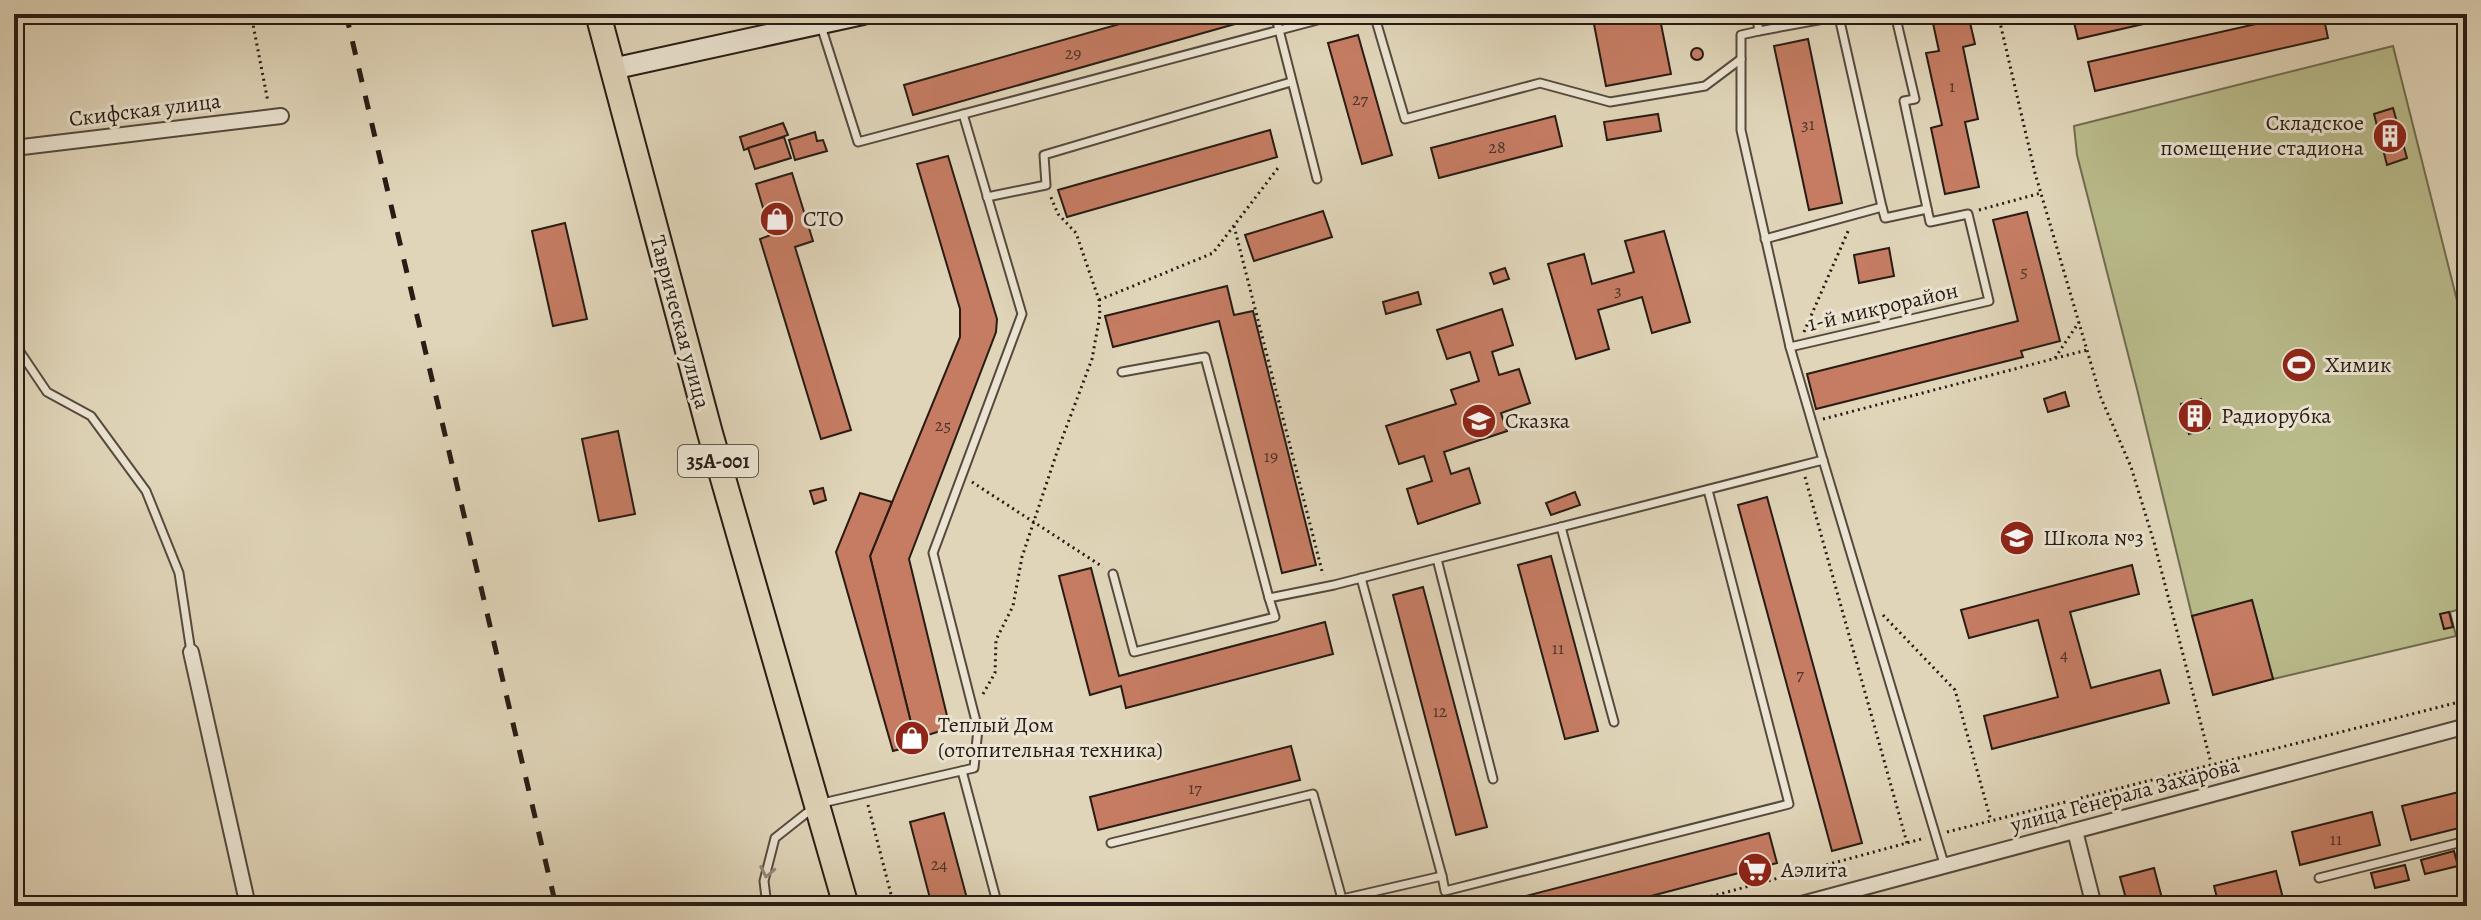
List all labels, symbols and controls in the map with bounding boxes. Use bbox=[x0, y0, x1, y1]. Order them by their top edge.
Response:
house number: 29 bbox=[1065, 41, 1081, 65]
house number: 1 bbox=[1949, 74, 1955, 98]
street label: Скифская улица bbox=[67, 86, 224, 134]
house number: 27 bbox=[1352, 87, 1368, 111]
place label: Складское помещение стадиона bbox=[2160, 108, 2365, 163]
house number: 31 bbox=[1801, 112, 1815, 136]
building icon: Складское помещение стадиона bbox=[2371, 117, 2409, 155]
house number: 28 bbox=[1488, 135, 1506, 159]
shop icon: СТО bbox=[758, 200, 796, 238]
place label: СТО bbox=[803, 204, 844, 234]
street label: Таврическая улица bbox=[642, 232, 718, 413]
house number: 5 bbox=[2020, 259, 2028, 283]
street label: 1-й микрорайон bbox=[1805, 275, 1961, 339]
house number: 3 bbox=[1614, 278, 1622, 302]
sports icon: Химик bbox=[2280, 346, 2318, 384]
place label: Химик bbox=[2325, 350, 2391, 380]
building icon: Радиорубка bbox=[2176, 397, 2214, 435]
place label: Радиорубка bbox=[2221, 401, 2332, 431]
school or university icon: Сказка bbox=[1460, 402, 1498, 440]
place label: Сказка bbox=[1505, 406, 1571, 436]
house number: 25 bbox=[935, 413, 951, 437]
house number: 19 bbox=[1264, 444, 1278, 468]
road number: 35А-001 bbox=[678, 445, 758, 477]
school or university icon: Школа №3 bbox=[1998, 519, 2036, 557]
place label: Школа №3 bbox=[2043, 523, 2144, 553]
house number: 11 bbox=[1552, 636, 1564, 660]
house number: 4 bbox=[2060, 642, 2068, 666]
house number: 7 bbox=[1796, 662, 1804, 686]
house number: 12 bbox=[1433, 699, 1448, 723]
place label: Теплый Дом (отопительная техника) bbox=[938, 710, 1163, 765]
shop icon: Теплый Дом (отопительная техника) bbox=[893, 719, 931, 757]
street label: улица Генерала Захарова bbox=[2006, 750, 2243, 840]
house number: 17 bbox=[1188, 776, 1202, 800]
house number: 11 bbox=[2330, 827, 2342, 851]
supermarket icon: Аэлита bbox=[1736, 851, 1774, 889]
house number: 24 bbox=[931, 852, 947, 876]
place label: Аэлита bbox=[1780, 855, 1849, 885]
one-way arrow bbox=[759, 865, 776, 878]

